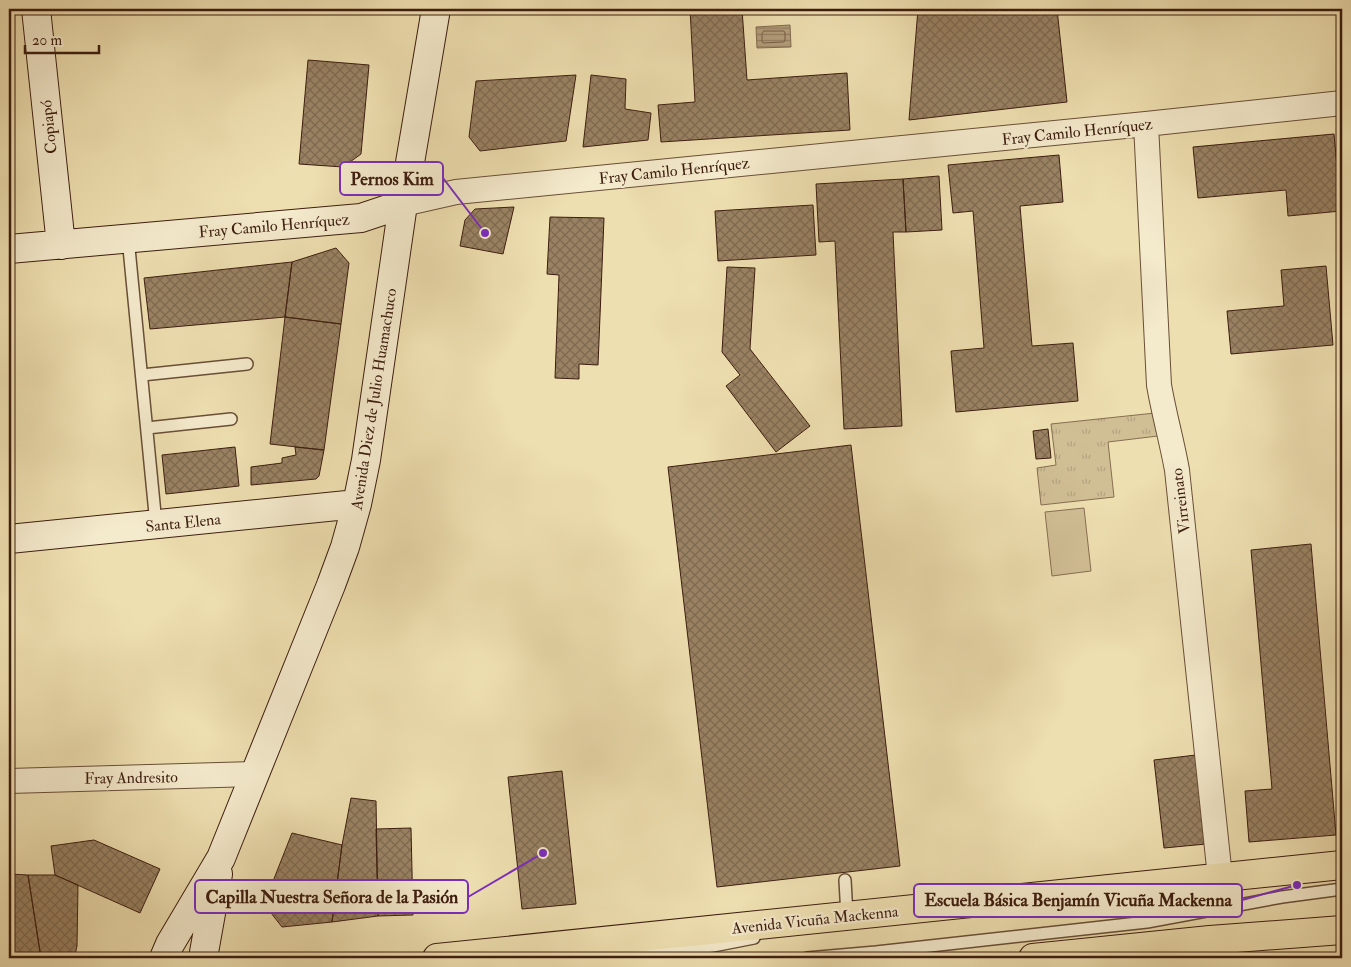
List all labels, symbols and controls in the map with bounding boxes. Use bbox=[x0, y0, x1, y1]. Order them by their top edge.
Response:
scale bar bbox=[25, 22, 99, 54]
text: 20 m bbox=[32, 31, 62, 50]
street label: Copiapó bbox=[36, 99, 63, 155]
street label: Fray Camilo Henríquez bbox=[1001, 114, 1154, 150]
street label: Fray Camilo Henríquez bbox=[598, 153, 751, 189]
callout: Pernos Kim bbox=[340, 162, 443, 195]
text: Pernos Kim bbox=[350, 168, 435, 191]
street label: Fray Camilo Henríquez bbox=[198, 209, 351, 243]
street label: Avenida Diez de Julio Huamachuco bbox=[346, 287, 402, 513]
street label: Virreinato bbox=[1167, 467, 1195, 535]
street label: Santa Elena bbox=[144, 509, 222, 537]
street label: Fray Andresito bbox=[84, 767, 178, 789]
callout: Capilla Nuestra Señora de la Pasión bbox=[195, 880, 468, 913]
callout: Escuela Básica Benjamín Vicuña Mackenna bbox=[914, 884, 1242, 917]
text: Capilla Nuestra Señora de la Pasión bbox=[206, 886, 459, 909]
text: Escuela Básica Benjamín Vicuña Mackenna bbox=[924, 889, 1232, 912]
street label: Avenida Vicuña Mackenna bbox=[730, 901, 900, 939]

